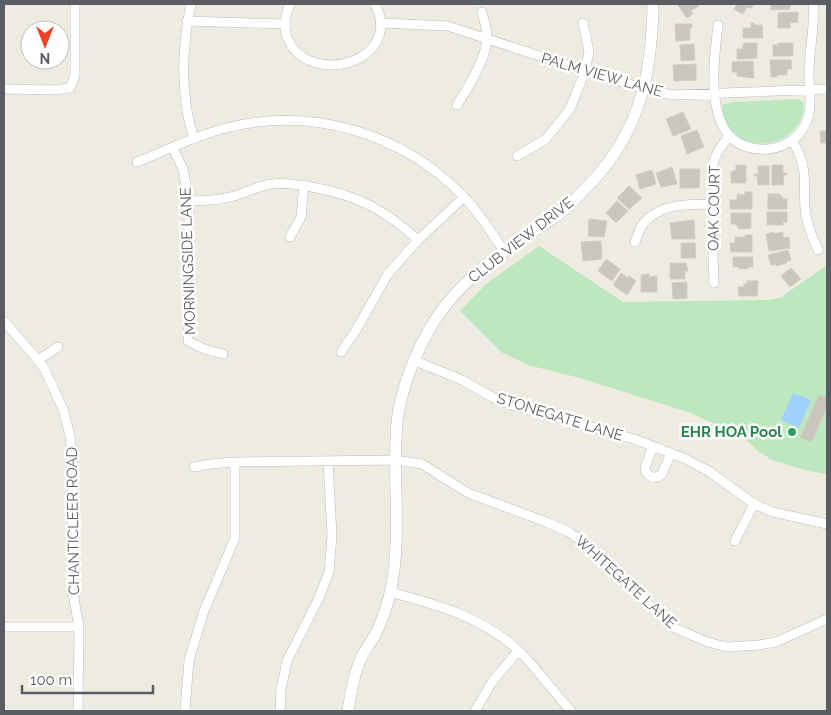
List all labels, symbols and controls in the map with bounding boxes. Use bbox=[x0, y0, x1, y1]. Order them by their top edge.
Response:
north arrow bbox=[20, 20, 70, 70]
street label: PALM VIEW LANE bbox=[539, 49, 665, 101]
text: N bbox=[40, 50, 50, 66]
street label: OAK COURT bbox=[704, 165, 724, 251]
street label: MORNINGSIDE LANE bbox=[176, 187, 200, 335]
street label: CLUB VIEW DRIVE bbox=[465, 193, 577, 287]
street label: STONEGATE LANE bbox=[495, 389, 625, 445]
place label: EHR HOA Pool bbox=[681, 423, 782, 441]
marker: EHR HOA Pool bbox=[786, 426, 798, 438]
street label: CHANTICLEER ROAD bbox=[63, 446, 83, 595]
street label: WHITEGATE LANE bbox=[572, 532, 680, 632]
scale bar bbox=[22, 662, 154, 694]
text: 100 m bbox=[30, 671, 72, 689]

